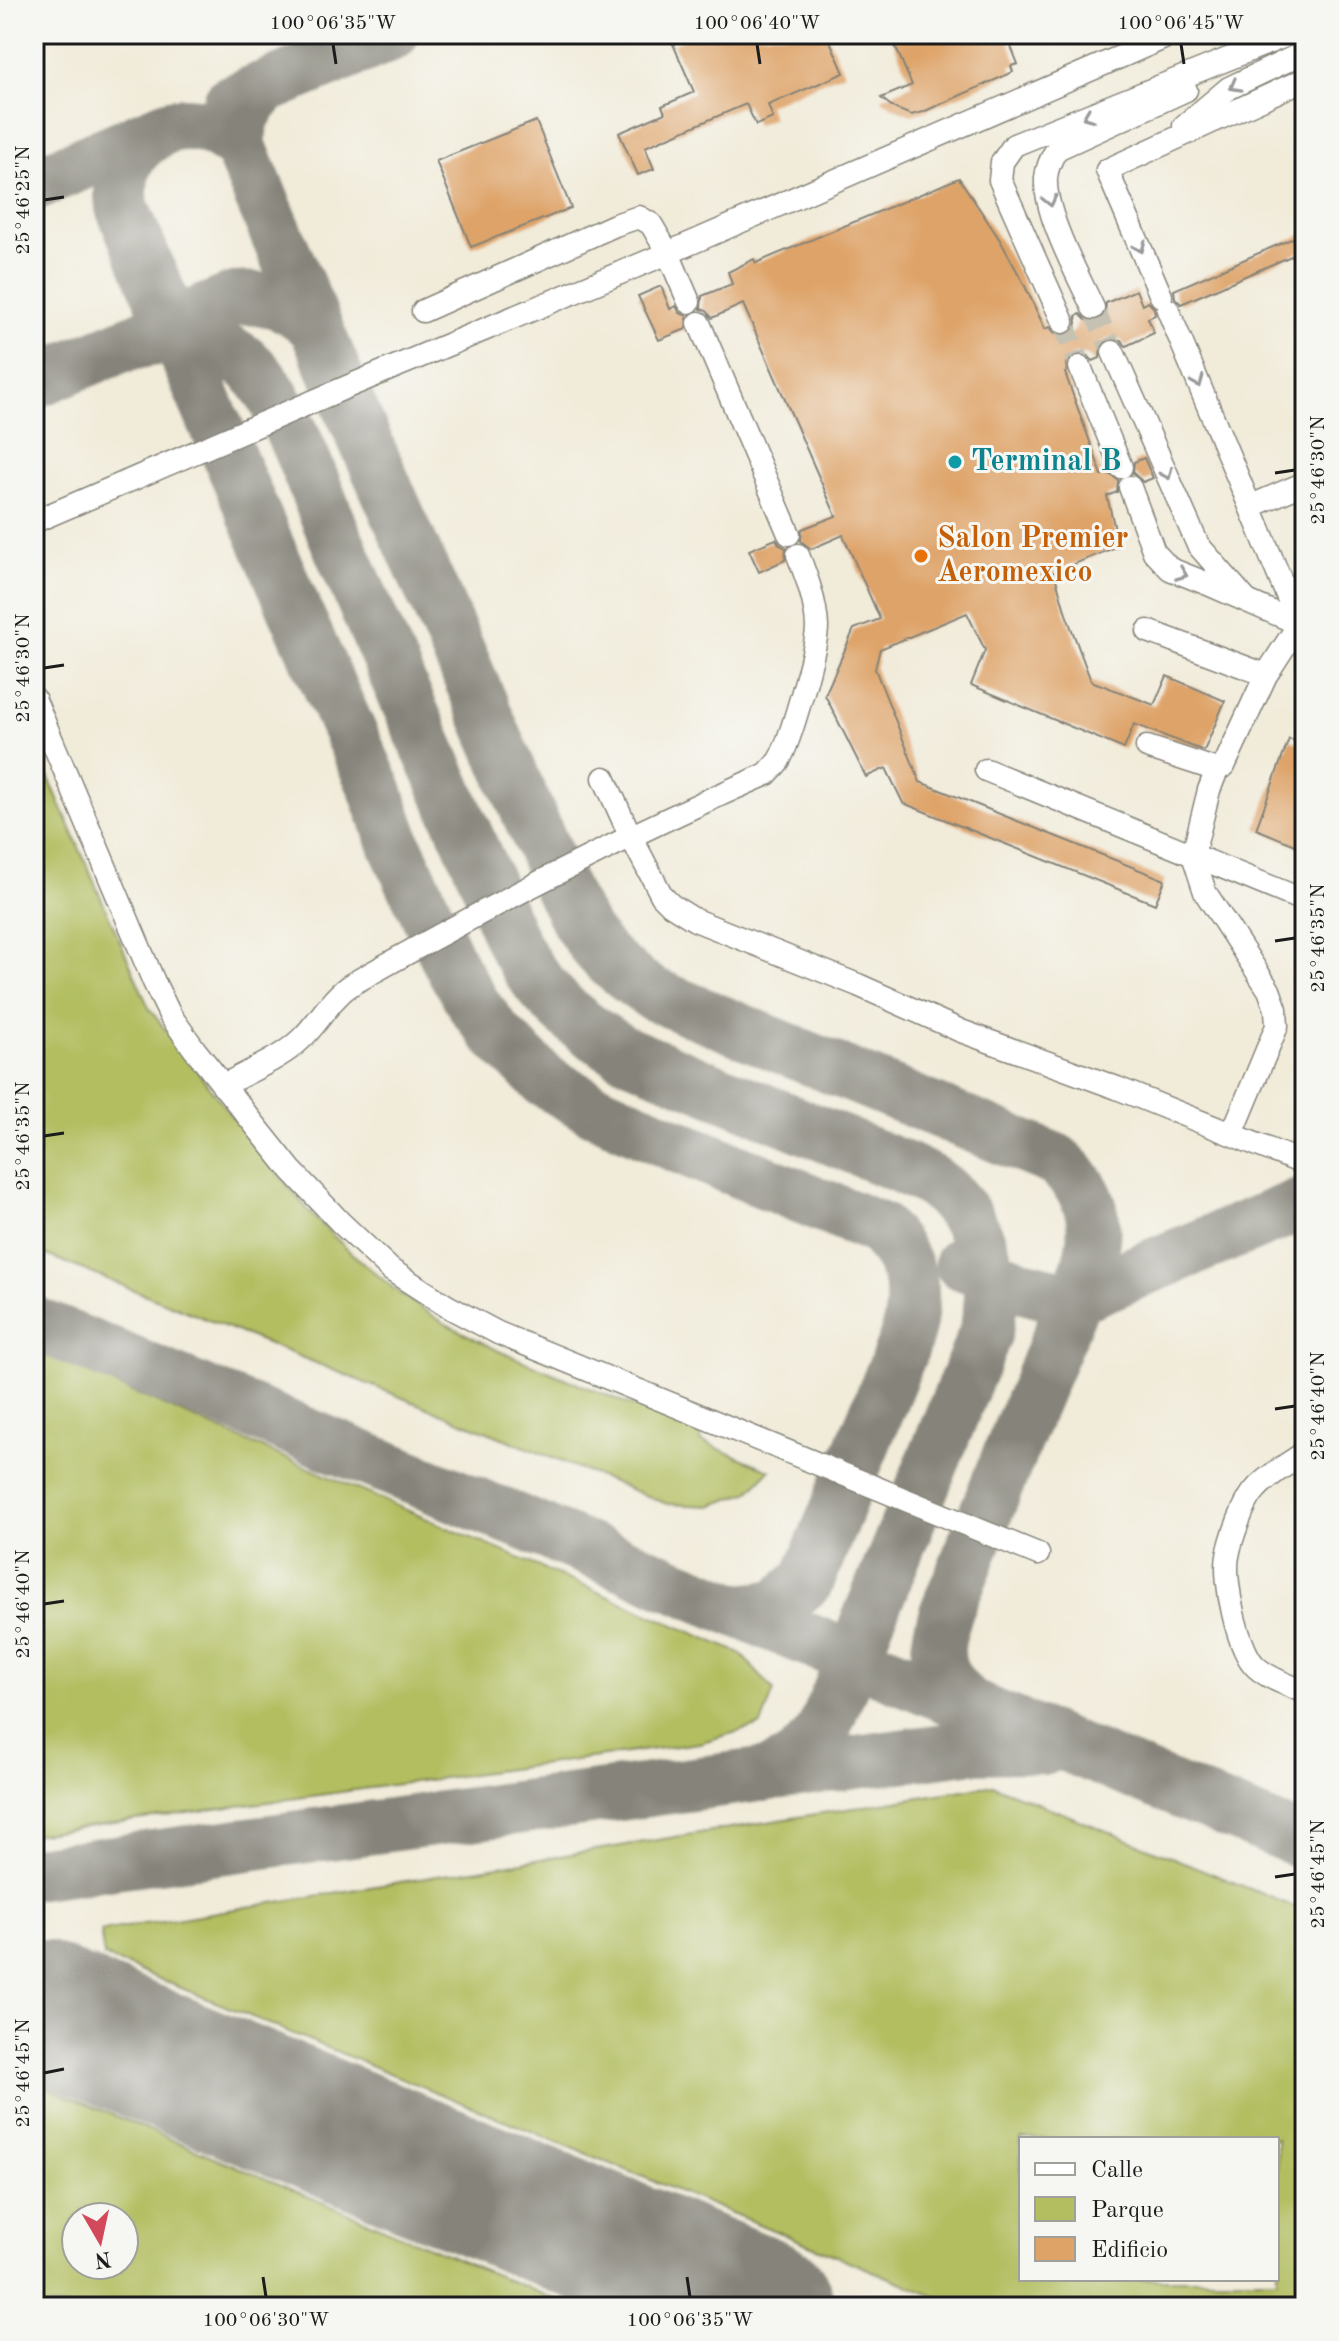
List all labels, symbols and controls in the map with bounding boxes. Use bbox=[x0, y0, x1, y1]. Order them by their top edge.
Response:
text: 100°06'35"W bbox=[270, 14, 396, 34]
text: 100°06'40"W bbox=[694, 14, 820, 34]
text: 100°06'45"W bbox=[1118, 14, 1244, 34]
one-way arrow bbox=[1229, 76, 1244, 92]
one-way arrow bbox=[1082, 106, 1096, 122]
text: 25°46'25"N bbox=[14, 145, 34, 255]
one-way arrow bbox=[1041, 193, 1058, 207]
one-way arrow bbox=[1131, 239, 1147, 253]
one-way arrow bbox=[1189, 374, 1205, 388]
text: 25°46'30"N bbox=[1309, 415, 1329, 525]
place label: Terminal B bbox=[971, 447, 1121, 477]
marker: Terminal B bbox=[946, 453, 964, 471]
one-way arrow bbox=[1158, 466, 1174, 480]
place label: Salon Premier Aeromexico bbox=[937, 524, 1129, 588]
marker: Salon Premier Aeromexico bbox=[912, 547, 930, 565]
one-way arrow bbox=[1174, 564, 1188, 581]
text: 25°46'30"N bbox=[14, 613, 34, 723]
text: 25°46'35"N bbox=[1309, 883, 1329, 993]
text: 25°46'35"N bbox=[14, 1081, 34, 1191]
text: 25°46'40"N bbox=[1309, 1351, 1329, 1461]
text: 25°46'40"N bbox=[14, 1549, 34, 1659]
text: 25°46'45"N bbox=[1309, 1819, 1329, 1929]
text: 25°46'45"N bbox=[14, 2018, 34, 2128]
legend bbox=[1019, 2137, 1279, 2281]
text: Calle bbox=[1091, 2159, 1143, 2183]
text: Parque bbox=[1091, 2199, 1164, 2223]
north arrow bbox=[60, 2201, 140, 2281]
text: Edificio bbox=[1091, 2239, 1168, 2263]
text: N bbox=[93, 2247, 113, 2271]
text: 100°06'30"W bbox=[203, 2311, 329, 2331]
text: 100°06'35"W bbox=[627, 2311, 753, 2331]

